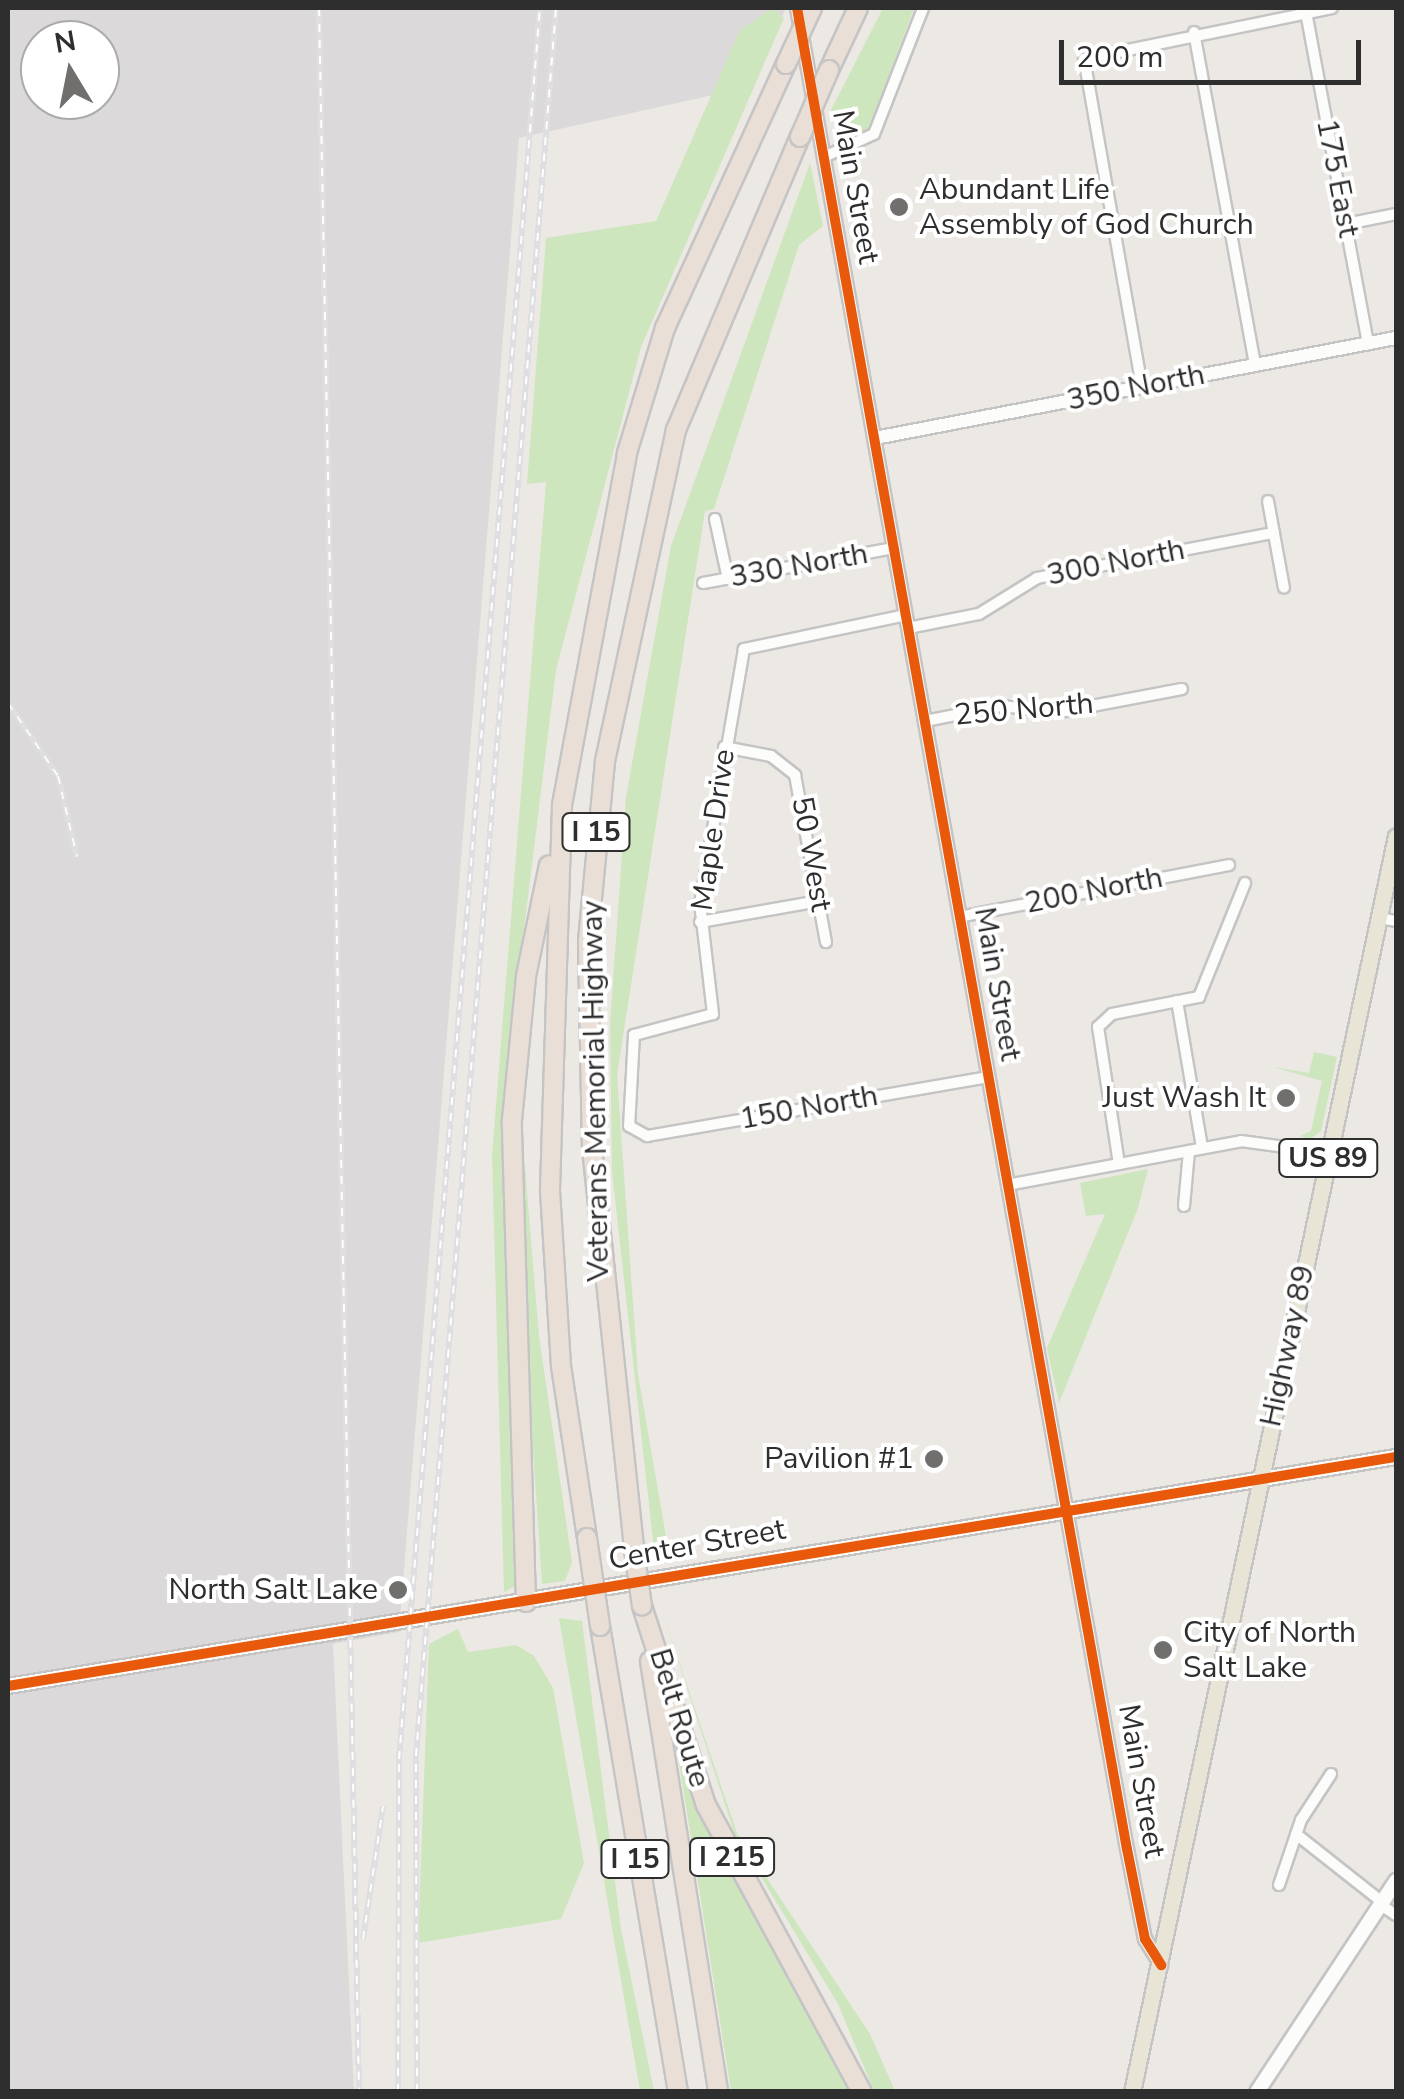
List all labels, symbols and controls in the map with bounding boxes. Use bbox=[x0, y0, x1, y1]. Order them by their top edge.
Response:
north arrow bbox=[20, 20, 120, 120]
scale bar bbox=[1064, 20, 1366, 82]
text: N bbox=[52, 22, 79, 63]
text: 200 m bbox=[1076, 37, 1163, 78]
street label: Main Street bbox=[824, 107, 886, 267]
street label: 175 East bbox=[1308, 116, 1366, 240]
place label: Abundant Life Assembly of God Church bbox=[919, 172, 1254, 242]
marker: Abundant Life Assembly of God Church bbox=[888, 196, 910, 218]
street label: 350 North bbox=[1064, 357, 1208, 419]
street label: 300 North bbox=[1044, 532, 1188, 594]
street label: 330 North bbox=[727, 536, 871, 596]
street label: 250 North bbox=[953, 686, 1095, 734]
street label: Maple Drive bbox=[685, 747, 743, 913]
street label: 50 West bbox=[783, 794, 839, 914]
road number: I 15 bbox=[561, 809, 631, 855]
street label: 200 North bbox=[1022, 860, 1166, 922]
street label: Veterans Memorial Highway bbox=[575, 900, 617, 1282]
street label: Main Street bbox=[966, 904, 1028, 1064]
street label: 150 North bbox=[737, 1078, 881, 1138]
place label: Just Wash It bbox=[1102, 1080, 1266, 1116]
marker: Just Wash It bbox=[1275, 1087, 1297, 1109]
road number: US 89 bbox=[1278, 1135, 1378, 1181]
street label: Highway 89 bbox=[1253, 1262, 1323, 1430]
place label: Pavilion #1 bbox=[764, 1441, 914, 1477]
marker: Pavilion #1 bbox=[923, 1448, 945, 1470]
street label: Center Street bbox=[606, 1512, 788, 1578]
place label: North Salt Lake bbox=[168, 1572, 378, 1608]
marker: North Salt Lake bbox=[387, 1579, 409, 1601]
place label: City of North Salt Lake bbox=[1183, 1615, 1356, 1686]
marker: City of North Salt Lake bbox=[1152, 1639, 1174, 1661]
street label: Belt Route bbox=[641, 1645, 717, 1791]
street label: Main Street bbox=[1110, 1701, 1172, 1861]
road number: I 215 bbox=[687, 1834, 777, 1880]
road number: I 15 bbox=[600, 1836, 670, 1882]

